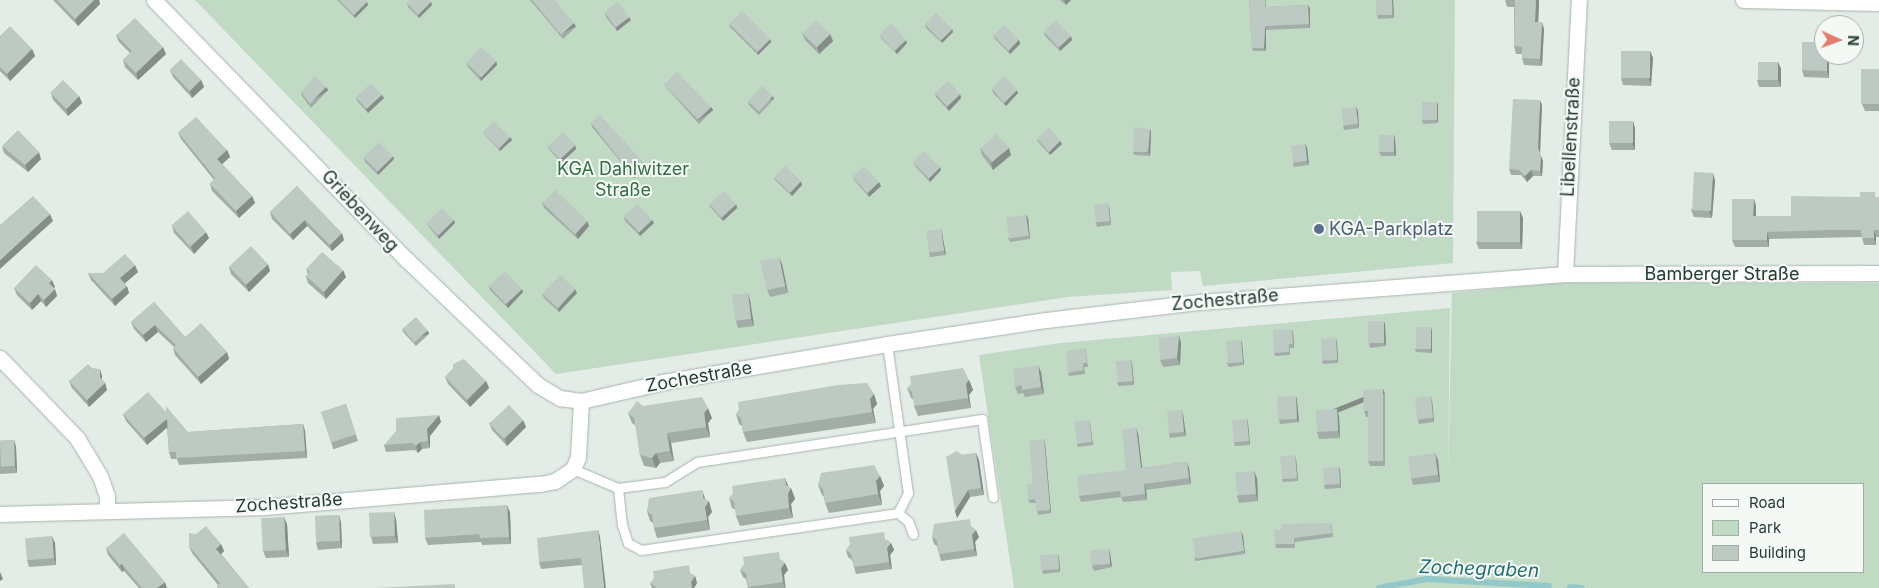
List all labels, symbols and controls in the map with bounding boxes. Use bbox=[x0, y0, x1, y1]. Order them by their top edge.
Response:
north arrow bbox=[1814, 15, 1864, 65]
text: N bbox=[1845, 35, 1862, 46]
street label: Libellenstraße bbox=[1557, 77, 1585, 197]
park label: KGA Dahlwitzer Straße bbox=[557, 159, 689, 202]
street label: Griebenweg bbox=[317, 166, 403, 256]
place label: KGA-Parkplatz bbox=[1329, 218, 1453, 240]
marker: KGA-Parkplatz bbox=[1313, 223, 1325, 235]
street label: Bamberger Straße bbox=[1645, 263, 1799, 285]
street label: Zochestraße bbox=[1171, 285, 1279, 315]
street label: Zochestraße bbox=[644, 357, 754, 397]
legend bbox=[1702, 483, 1864, 573]
street label: Zochestraße bbox=[235, 488, 343, 518]
text: Road bbox=[1749, 493, 1785, 512]
text: Park bbox=[1749, 518, 1781, 537]
text: Building bbox=[1749, 543, 1806, 562]
water label: Zochegraben bbox=[1418, 556, 1540, 582]

